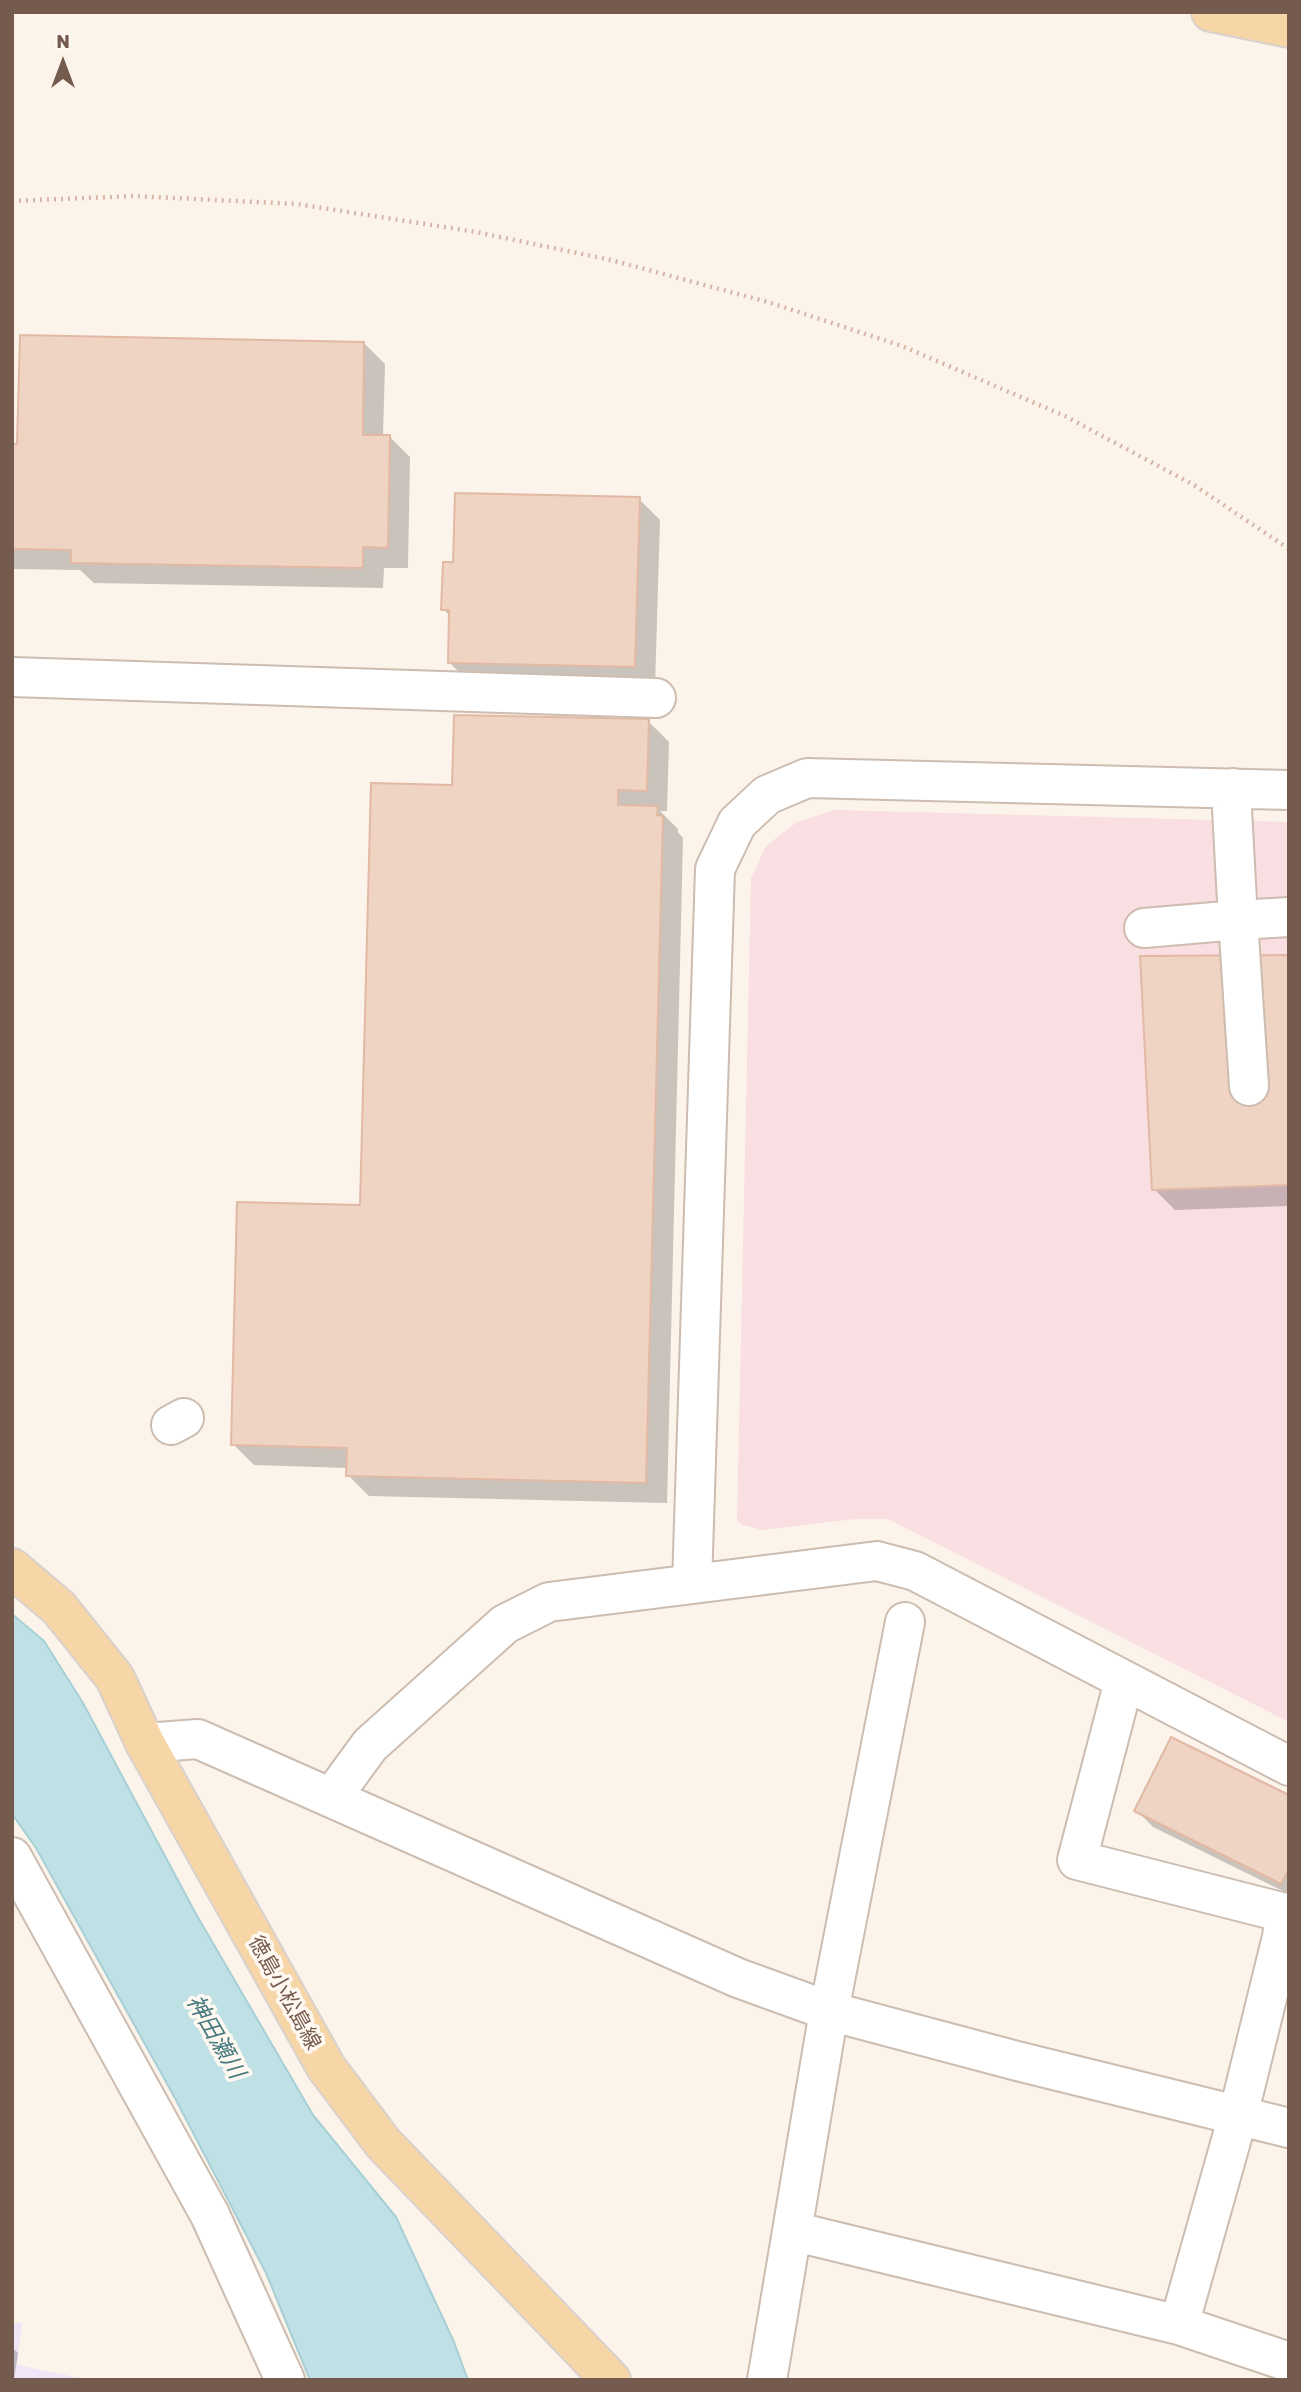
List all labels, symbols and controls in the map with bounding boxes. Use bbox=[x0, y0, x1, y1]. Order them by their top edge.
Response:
north arrow bbox=[28, 28, 98, 98]
text: N bbox=[56, 30, 70, 53]
street label: 徳島小松島線 bbox=[242, 1932, 326, 2054]
water label: 神田瀬川 bbox=[180, 1990, 250, 2084]

